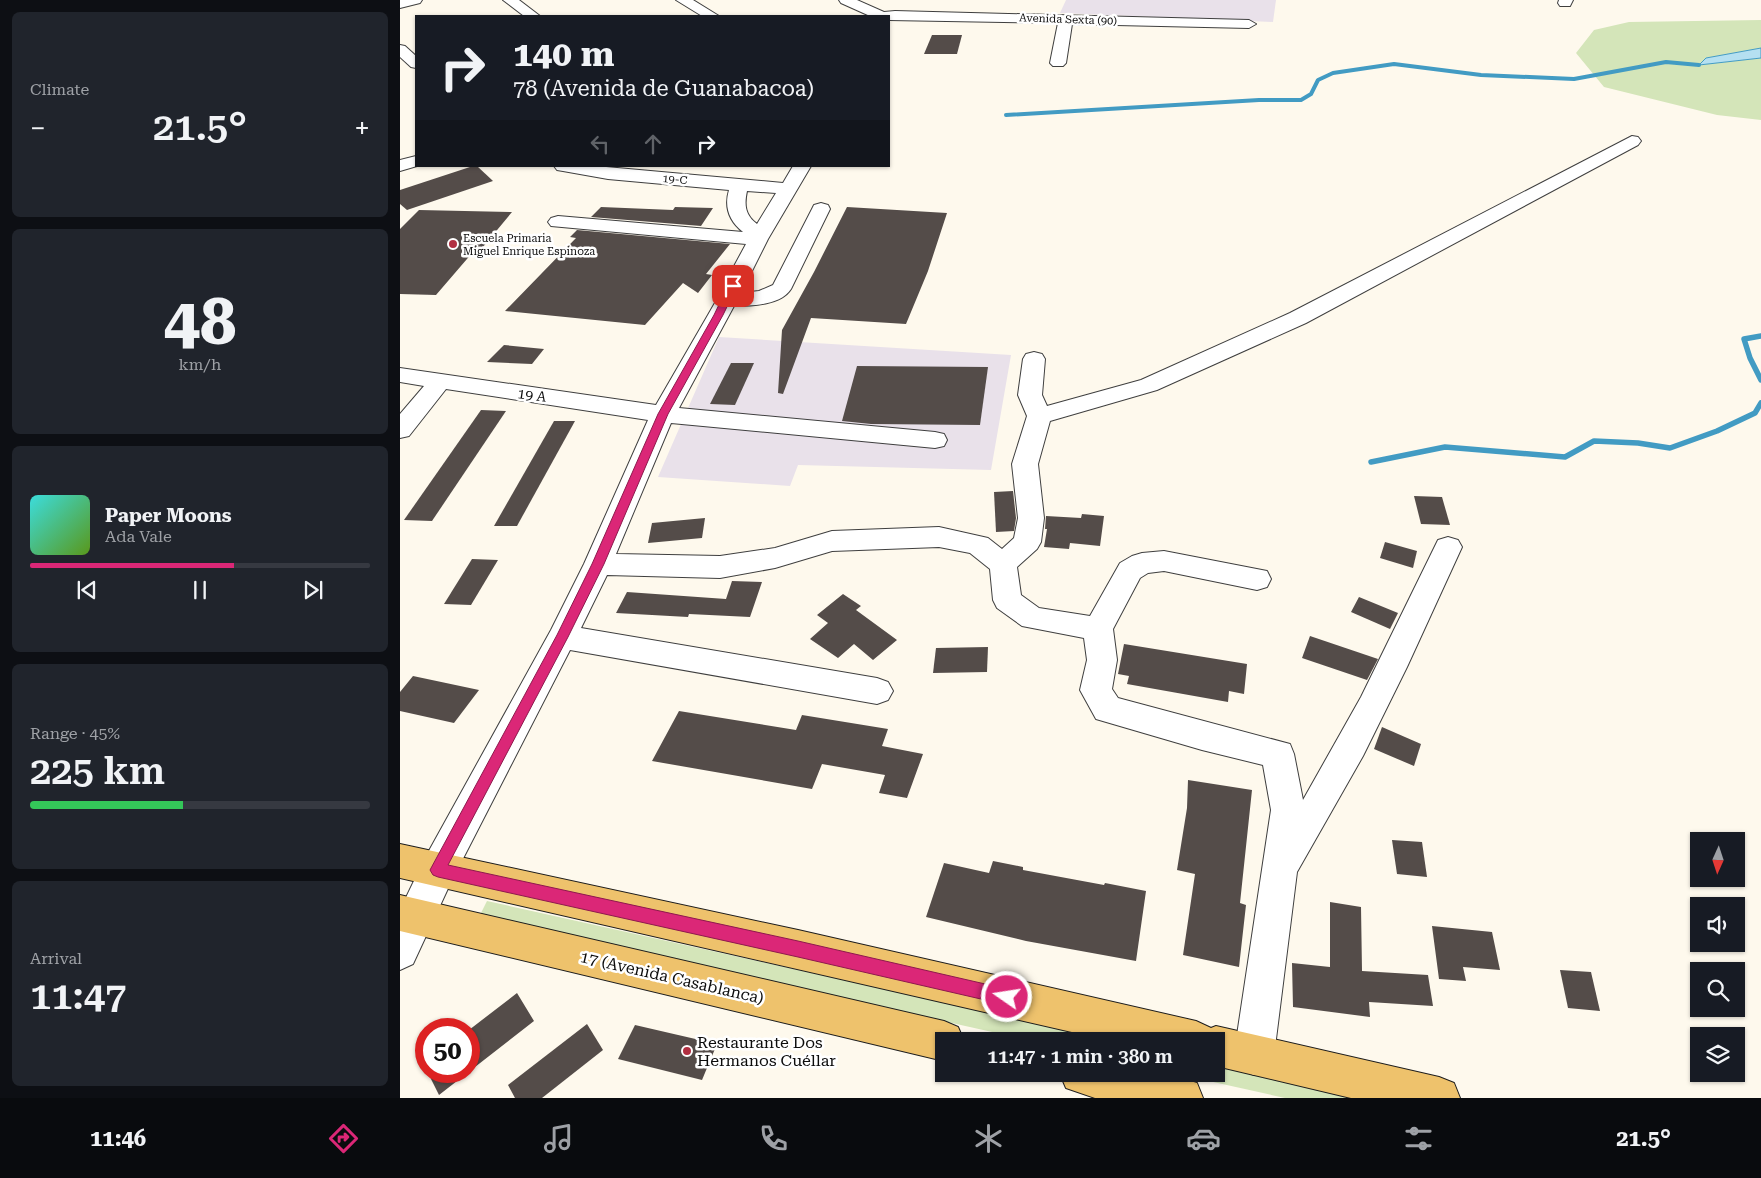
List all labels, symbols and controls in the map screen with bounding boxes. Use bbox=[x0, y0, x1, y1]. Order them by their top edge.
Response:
street label: Avenida Sexta (90) bbox=[1019, 11, 1118, 28]
text: 140 m bbox=[513, 34, 614, 75]
icon: right bbox=[430, 35, 495, 100]
text: 78 (Avenida de Guanabacoa) bbox=[513, 76, 814, 101]
text: Climate bbox=[30, 80, 89, 99]
text: 21.5° bbox=[153, 105, 247, 149]
text: − bbox=[30, 112, 46, 145]
text: + bbox=[354, 112, 370, 145]
icon: left bbox=[586, 130, 614, 158]
icon: ahead bbox=[639, 130, 667, 158]
icon: right bbox=[692, 130, 720, 158]
street label: 19-C bbox=[662, 172, 688, 187]
place label: Escuela Primaria Miguel Enrique Espinoza bbox=[463, 232, 595, 258]
marker: Escuela Primaria Miguel Enrique Espinoza bbox=[447, 238, 459, 250]
pin bbox=[712, 265, 754, 307]
icon: arrive bbox=[719, 272, 747, 300]
text: 48 bbox=[164, 284, 236, 360]
text: km/h bbox=[179, 355, 221, 374]
street label: 19 A bbox=[517, 385, 548, 405]
text: Paper Moons bbox=[105, 504, 232, 527]
text: Ada Vale bbox=[105, 527, 172, 546]
icon: previous bbox=[73, 576, 101, 604]
icon: pause bbox=[186, 576, 214, 604]
icon: next bbox=[299, 576, 327, 604]
text: Range · 45% bbox=[30, 724, 120, 743]
text: 225 km bbox=[30, 749, 165, 793]
north arrow bbox=[1690, 832, 1745, 888]
map controls bbox=[1690, 832, 1745, 1082]
button: sound bbox=[1690, 897, 1745, 952]
street label: 17 (Avenida Casablanca) bbox=[578, 947, 765, 1008]
text: Arrival bbox=[30, 949, 82, 968]
button: search bbox=[1690, 962, 1745, 1017]
position arrow bbox=[980, 970, 1032, 1022]
text: 11:47 bbox=[30, 974, 126, 1018]
speed limit sign: 50 bbox=[415, 1018, 480, 1083]
button: layers bbox=[1690, 1027, 1745, 1082]
place label: Restaurante Dos Hermanos Cuéllar bbox=[697, 1033, 836, 1070]
marker: Restaurante Dos Hermanos Cuéllar bbox=[681, 1045, 693, 1057]
text: 11:47 · 1 min · 380 m bbox=[987, 1045, 1173, 1068]
icon: directions bbox=[326, 1121, 361, 1156]
icon: music bbox=[541, 1121, 576, 1156]
icon: phone bbox=[756, 1121, 791, 1156]
icon: climate bbox=[971, 1121, 1006, 1156]
icon: car bbox=[1186, 1121, 1221, 1156]
icon: filters bbox=[1401, 1121, 1436, 1156]
text: 11:46 bbox=[90, 1126, 146, 1151]
text: 21.5° bbox=[1616, 1126, 1671, 1151]

